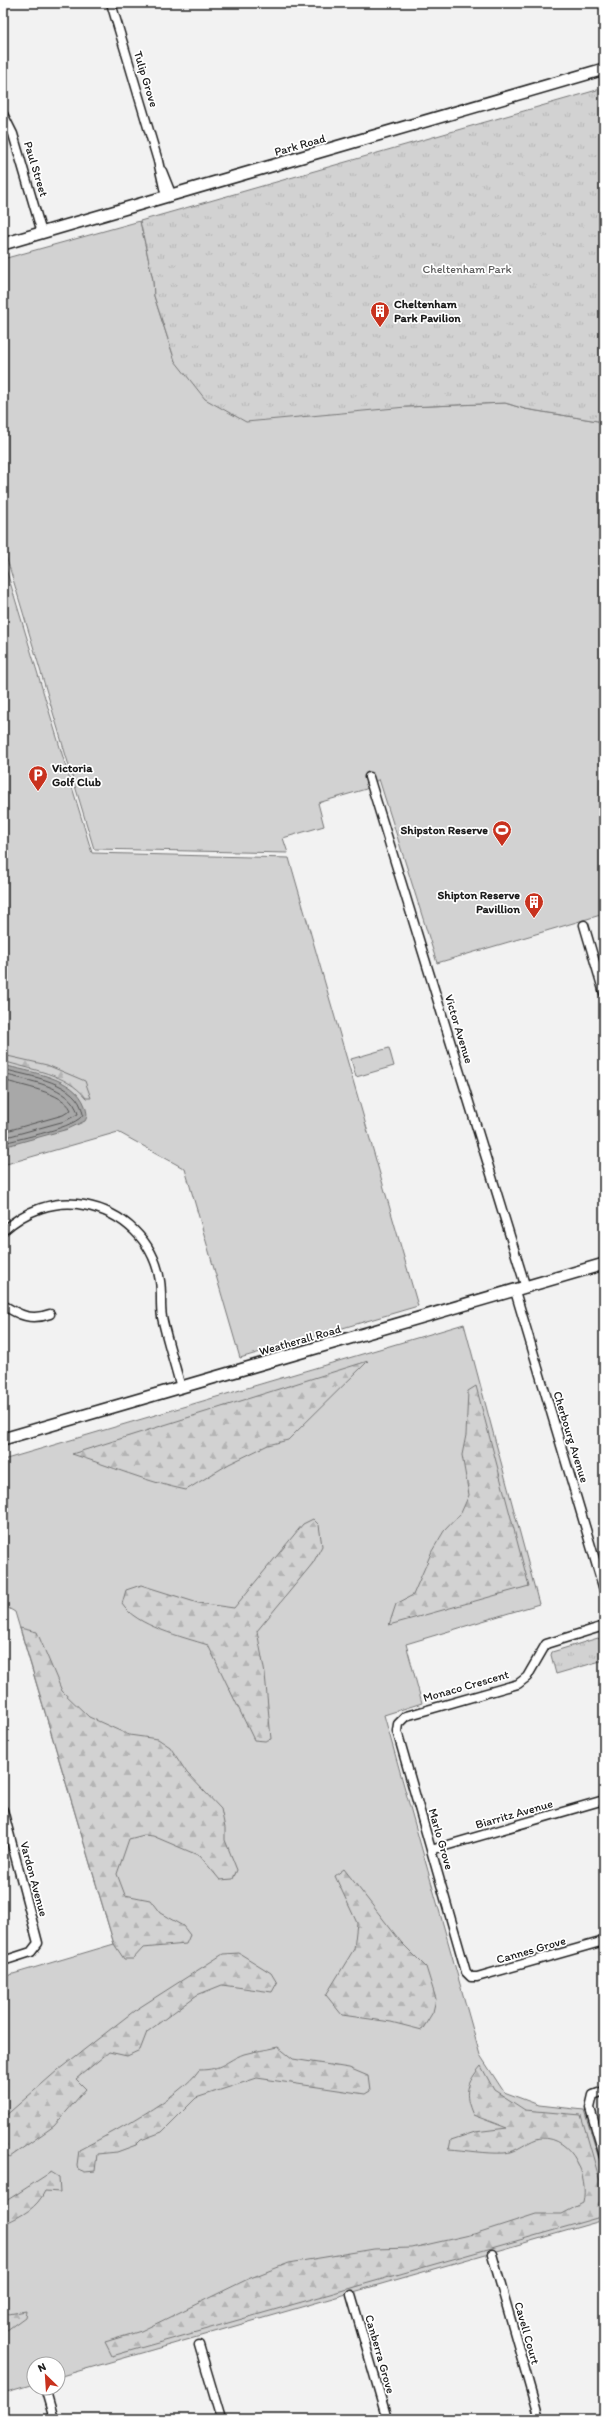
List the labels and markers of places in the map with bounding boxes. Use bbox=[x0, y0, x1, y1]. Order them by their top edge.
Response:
place label: Cheltenham Park Pavilion bbox=[394, 297, 461, 325]
building icon: Cheltenham Park Pavilion bbox=[369, 300, 391, 328]
place label: Victoria Golf Club bbox=[52, 761, 101, 789]
parking icon: Victoria Golf Club bbox=[27, 764, 49, 792]
sports icon: Shipston Reserve bbox=[491, 819, 513, 847]
place label: Shipston Reserve bbox=[401, 823, 488, 838]
place label: Shipton Reserve Pavillion bbox=[438, 888, 520, 916]
building icon: Shipton Reserve Pavillion bbox=[523, 891, 545, 919]

